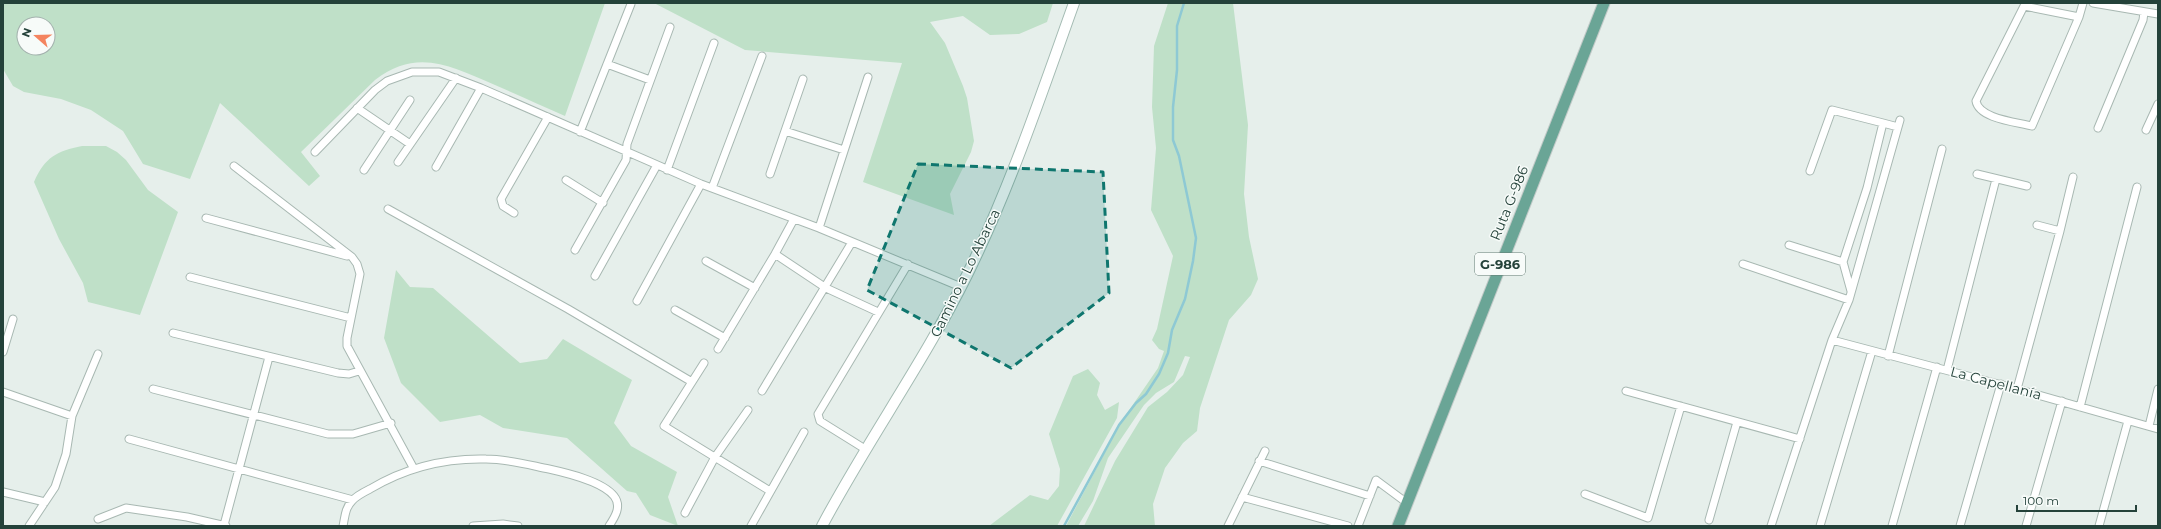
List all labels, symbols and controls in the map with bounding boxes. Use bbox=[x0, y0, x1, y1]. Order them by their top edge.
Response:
north arrow bbox=[16, 16, 56, 56]
text: N bbox=[19, 26, 35, 39]
street label: Ruta G-986 bbox=[1486, 163, 1532, 243]
street label: Camino a Lo Abarca bbox=[926, 206, 1004, 340]
road number: G-986 bbox=[1475, 253, 1525, 275]
street label: La Capellanía bbox=[1949, 362, 2043, 404]
scale bar bbox=[2017, 487, 2136, 513]
text: 100 m bbox=[2023, 493, 2059, 508]

